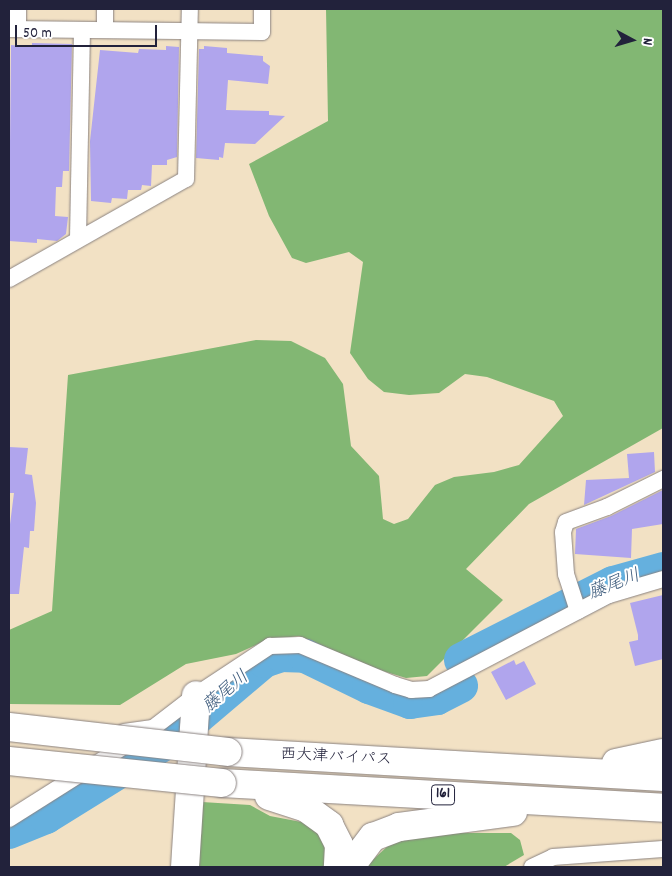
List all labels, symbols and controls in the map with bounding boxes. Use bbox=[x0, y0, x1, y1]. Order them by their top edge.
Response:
scale bar bbox=[18, 15, 160, 47]
north arrow bbox=[607, 15, 657, 65]
text: 50 m bbox=[23, 23, 52, 45]
text: N bbox=[637, 37, 657, 46]
water label: 藤尾川 bbox=[586, 566, 644, 606]
water label: 藤尾川 bbox=[199, 667, 255, 719]
street label: 西大津バイパス bbox=[280, 745, 392, 771]
road number: 161 bbox=[430, 782, 456, 808]

